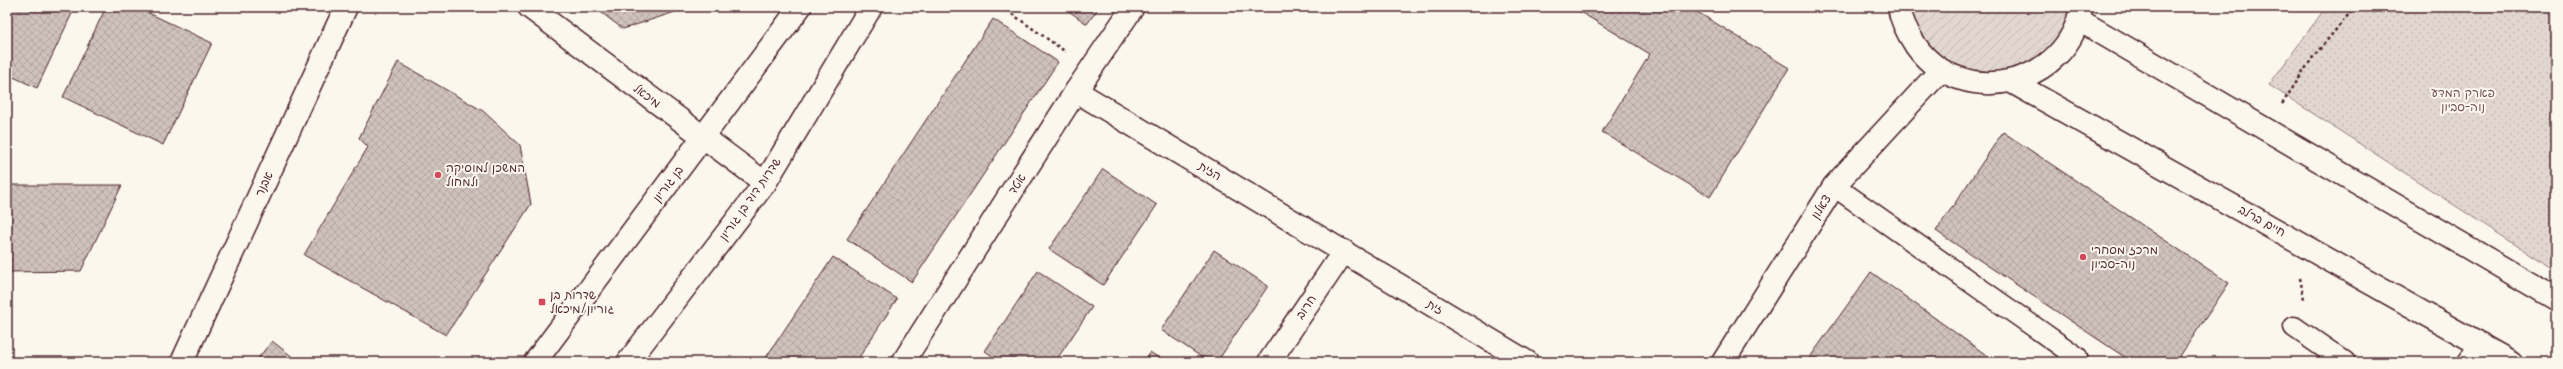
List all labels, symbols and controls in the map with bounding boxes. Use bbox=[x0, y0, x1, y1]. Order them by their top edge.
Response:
street label: מיכאל bbox=[631, 80, 665, 111]
park label: פארק המדע נוה-סביון bbox=[2431, 84, 2495, 114]
street label: שדרות דוד בן גוריון bbox=[715, 153, 784, 243]
street label: הזית bbox=[1195, 157, 1225, 183]
place label: המשכן למוסיקה ולמחול bbox=[446, 159, 525, 189]
street label: בן גוריון bbox=[648, 162, 686, 205]
street label: אבנר bbox=[250, 168, 276, 199]
marker: המשכן למוסיקה ולמחול bbox=[433, 170, 443, 180]
street label: אטד bbox=[1004, 170, 1029, 197]
street label: צאלון bbox=[1807, 191, 1834, 222]
street label: חיים ברלב bbox=[2236, 201, 2289, 240]
place label: מרכז מסחרי נוה-סביון bbox=[2091, 241, 2158, 271]
marker: מרכז מסחרי נוה-סביון bbox=[2078, 252, 2088, 262]
place label: שדרות בן גוריון/מיכאל bbox=[550, 286, 614, 316]
street label: חרוב bbox=[1291, 291, 1319, 322]
street label: זית bbox=[1423, 294, 1447, 317]
marker: שדרות בן גוריון/מיכאל bbox=[537, 297, 547, 307]

